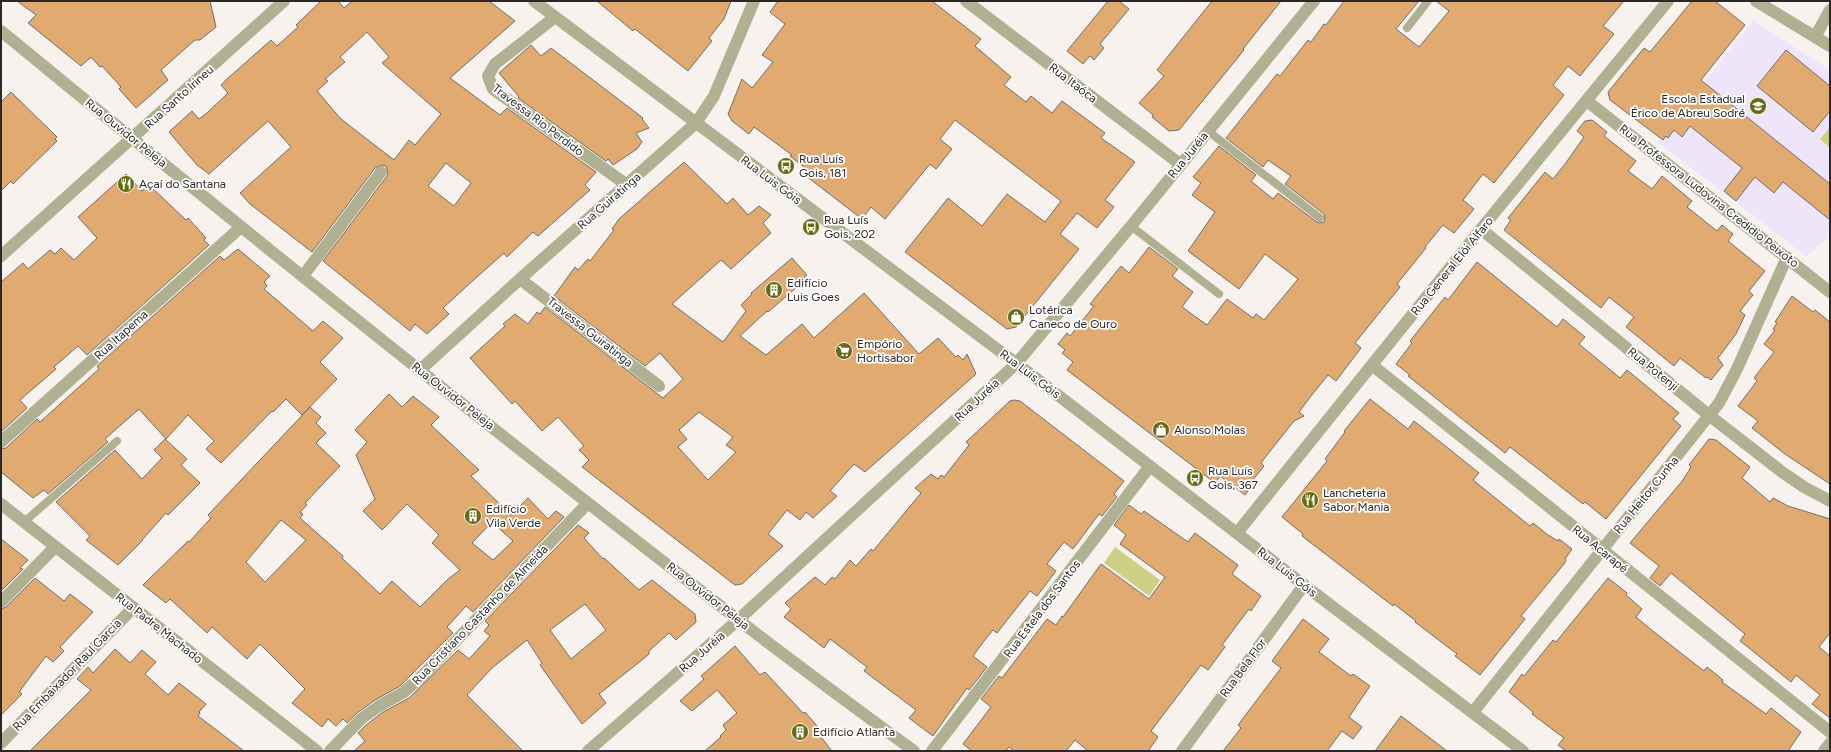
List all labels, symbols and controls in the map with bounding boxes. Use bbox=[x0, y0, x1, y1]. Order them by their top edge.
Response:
street label: Rua Itaóca bbox=[1046, 60, 1100, 106]
street label: Rua Santo Irineu bbox=[142, 62, 216, 132]
street label: Travessa Rio Perdido bbox=[490, 81, 586, 159]
place label: Escola Estadual Érico de Abreu Sodré bbox=[1631, 92, 1745, 120]
street label: Rua Ouvidor Peleja bbox=[82, 96, 170, 170]
school or university icon: Escola Estadual Érico de Abreu Sodré bbox=[1748, 96, 1768, 116]
street label: Rua Professora Ludovina Credidio Peixoto bbox=[1616, 122, 1802, 271]
street label: Rua Juréia bbox=[1165, 129, 1211, 181]
place label: Rua Luís Gois, 181 bbox=[799, 152, 846, 180]
street label: Rua Luis Góis bbox=[738, 153, 804, 208]
bus stop icon: Rua Luís Gois, 181 bbox=[776, 156, 796, 176]
street label: Rua Guiratinga bbox=[575, 170, 643, 232]
restaurant icon: Açaí do Santana bbox=[116, 174, 136, 194]
place label: Açaí do Santana bbox=[139, 177, 226, 191]
place label: Rua Luís Gois, 202 bbox=[824, 213, 875, 241]
street label: Rua General Elói Alfaro bbox=[1408, 214, 1496, 318]
bus stop icon: Rua Luís Gois, 202 bbox=[801, 217, 821, 237]
place label: Edifício Luis Goes bbox=[787, 276, 840, 304]
building icon: Edifício Luis Goes bbox=[764, 280, 784, 300]
street label: Travessa Guiratinga bbox=[544, 294, 636, 370]
place label: Lotérica Caneco de Ouro bbox=[1029, 303, 1117, 331]
street label: Rua Itapema bbox=[91, 307, 151, 363]
shop icon: Lotérica Caneco de Ouro bbox=[1006, 307, 1026, 327]
place label: Empório Hortisabor bbox=[857, 337, 914, 365]
supermarket icon: Empório Hortisabor bbox=[834, 341, 854, 361]
street label: Rua Potenji bbox=[1625, 344, 1681, 394]
street label: Rua Luis Góis bbox=[997, 347, 1063, 402]
street label: Rua Ouvidor Peleja bbox=[409, 359, 497, 433]
street label: Rua Juréia bbox=[952, 376, 1002, 424]
shop icon: Alonso Molas bbox=[1151, 420, 1171, 440]
place label: Alonso Molas bbox=[1174, 423, 1246, 437]
street label: Rua Heitor Cunha bbox=[1611, 454, 1681, 536]
place label: Rua Luís Gois, 367 bbox=[1208, 464, 1258, 492]
bus stop icon: Rua Luís Gois, 367 bbox=[1185, 468, 1205, 488]
place label: Lancheteria Sabor Mania bbox=[1323, 486, 1389, 514]
restaurant icon: Lancheteria Sabor Mania bbox=[1300, 490, 1320, 510]
place label: Edifício Vila Verde bbox=[486, 502, 541, 530]
building icon: Edifício Vila Verde bbox=[463, 506, 483, 526]
street label: Rua Acarapé bbox=[1569, 522, 1631, 576]
street label: Rua Cristiano Castanho de Almeida bbox=[409, 542, 551, 688]
street label: Rua Luis Góis bbox=[1254, 544, 1320, 600]
street label: Rua Estela dos Santos bbox=[1001, 557, 1084, 661]
street label: Rua Ouvidor Peleja bbox=[664, 559, 752, 633]
street label: Rua Padre Machado bbox=[113, 590, 205, 666]
street label: Rua Embaixador Raul Garcia bbox=[10, 616, 124, 734]
street label: Rua Juréia bbox=[676, 628, 728, 676]
street label: Rua Bela Flor bbox=[1217, 636, 1269, 700]
building icon: Edifício Atlanta bbox=[790, 722, 810, 742]
place label: Edifício Atlanta bbox=[813, 725, 895, 739]

